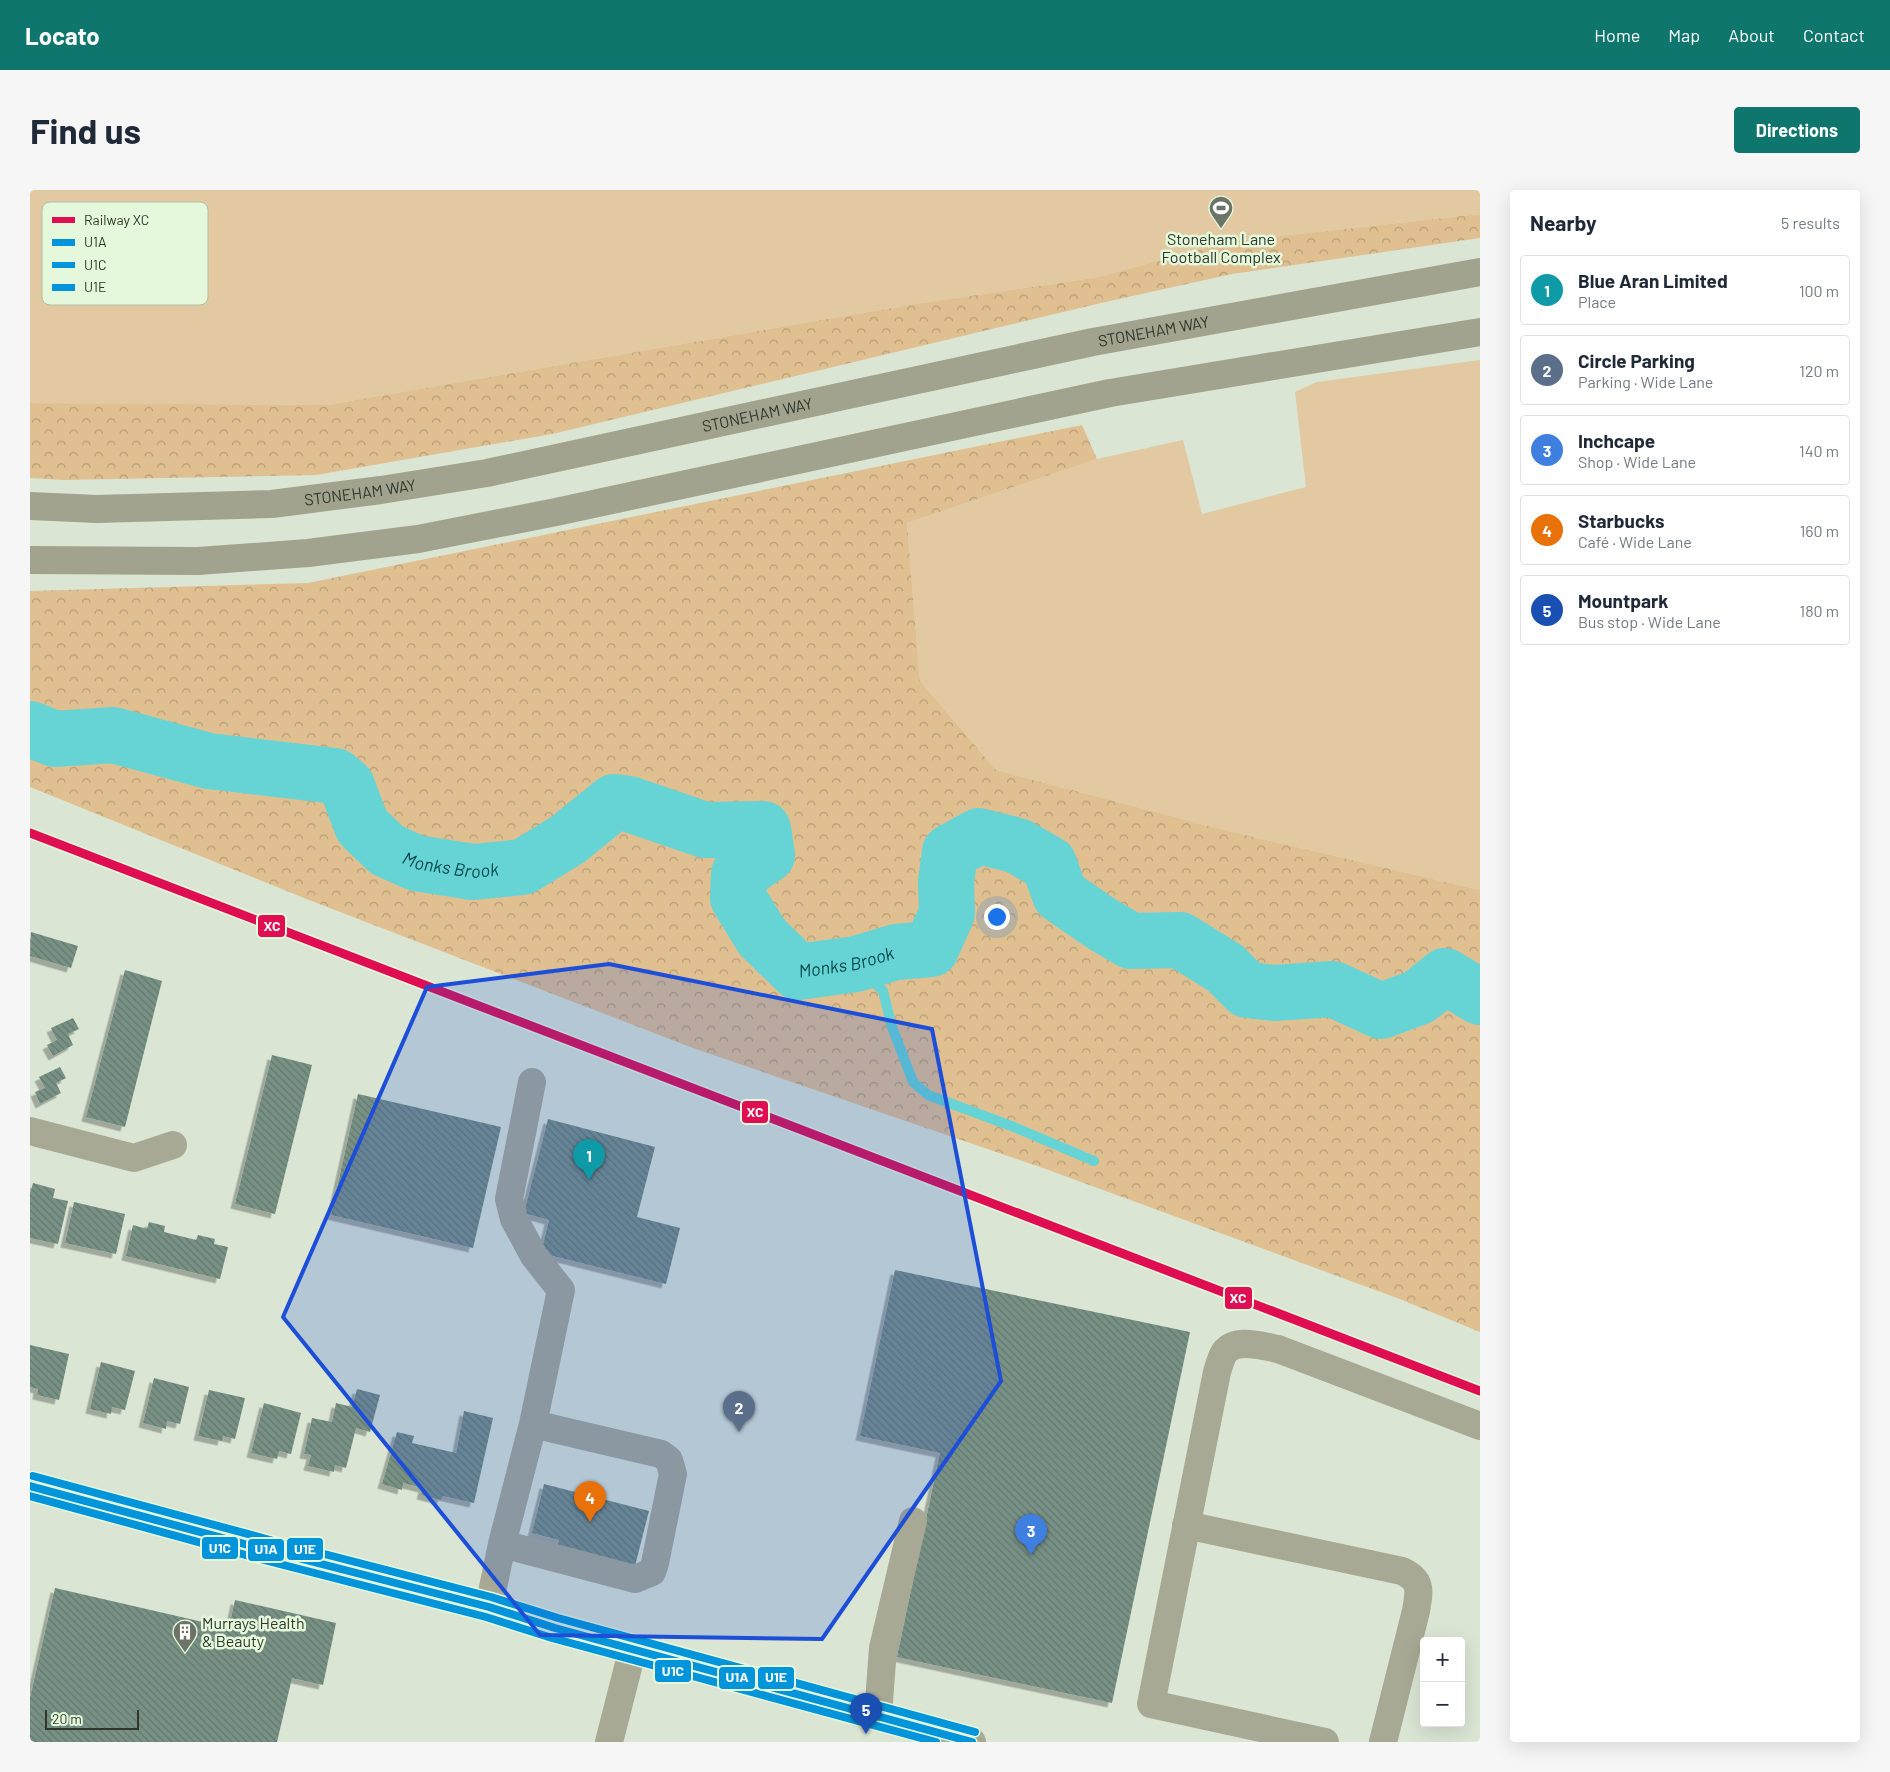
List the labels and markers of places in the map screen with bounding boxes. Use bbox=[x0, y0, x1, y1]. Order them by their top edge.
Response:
sports icon: Stoneham Lane Football Complex bbox=[1208, 195, 1234, 229]
place label: Stoneham Lane Football Complex bbox=[1161, 229, 1281, 266]
pin: 1 bbox=[573, 1139, 605, 1180]
pin: 2 bbox=[723, 1391, 755, 1432]
pin: 4 bbox=[574, 1481, 606, 1522]
pin: 3 bbox=[1015, 1514, 1047, 1555]
place label: Murrays Health & Beauty bbox=[202, 1613, 305, 1650]
building icon: Murrays Health & Beauty bbox=[172, 1619, 198, 1653]
pin: 5 bbox=[850, 1693, 882, 1734]

